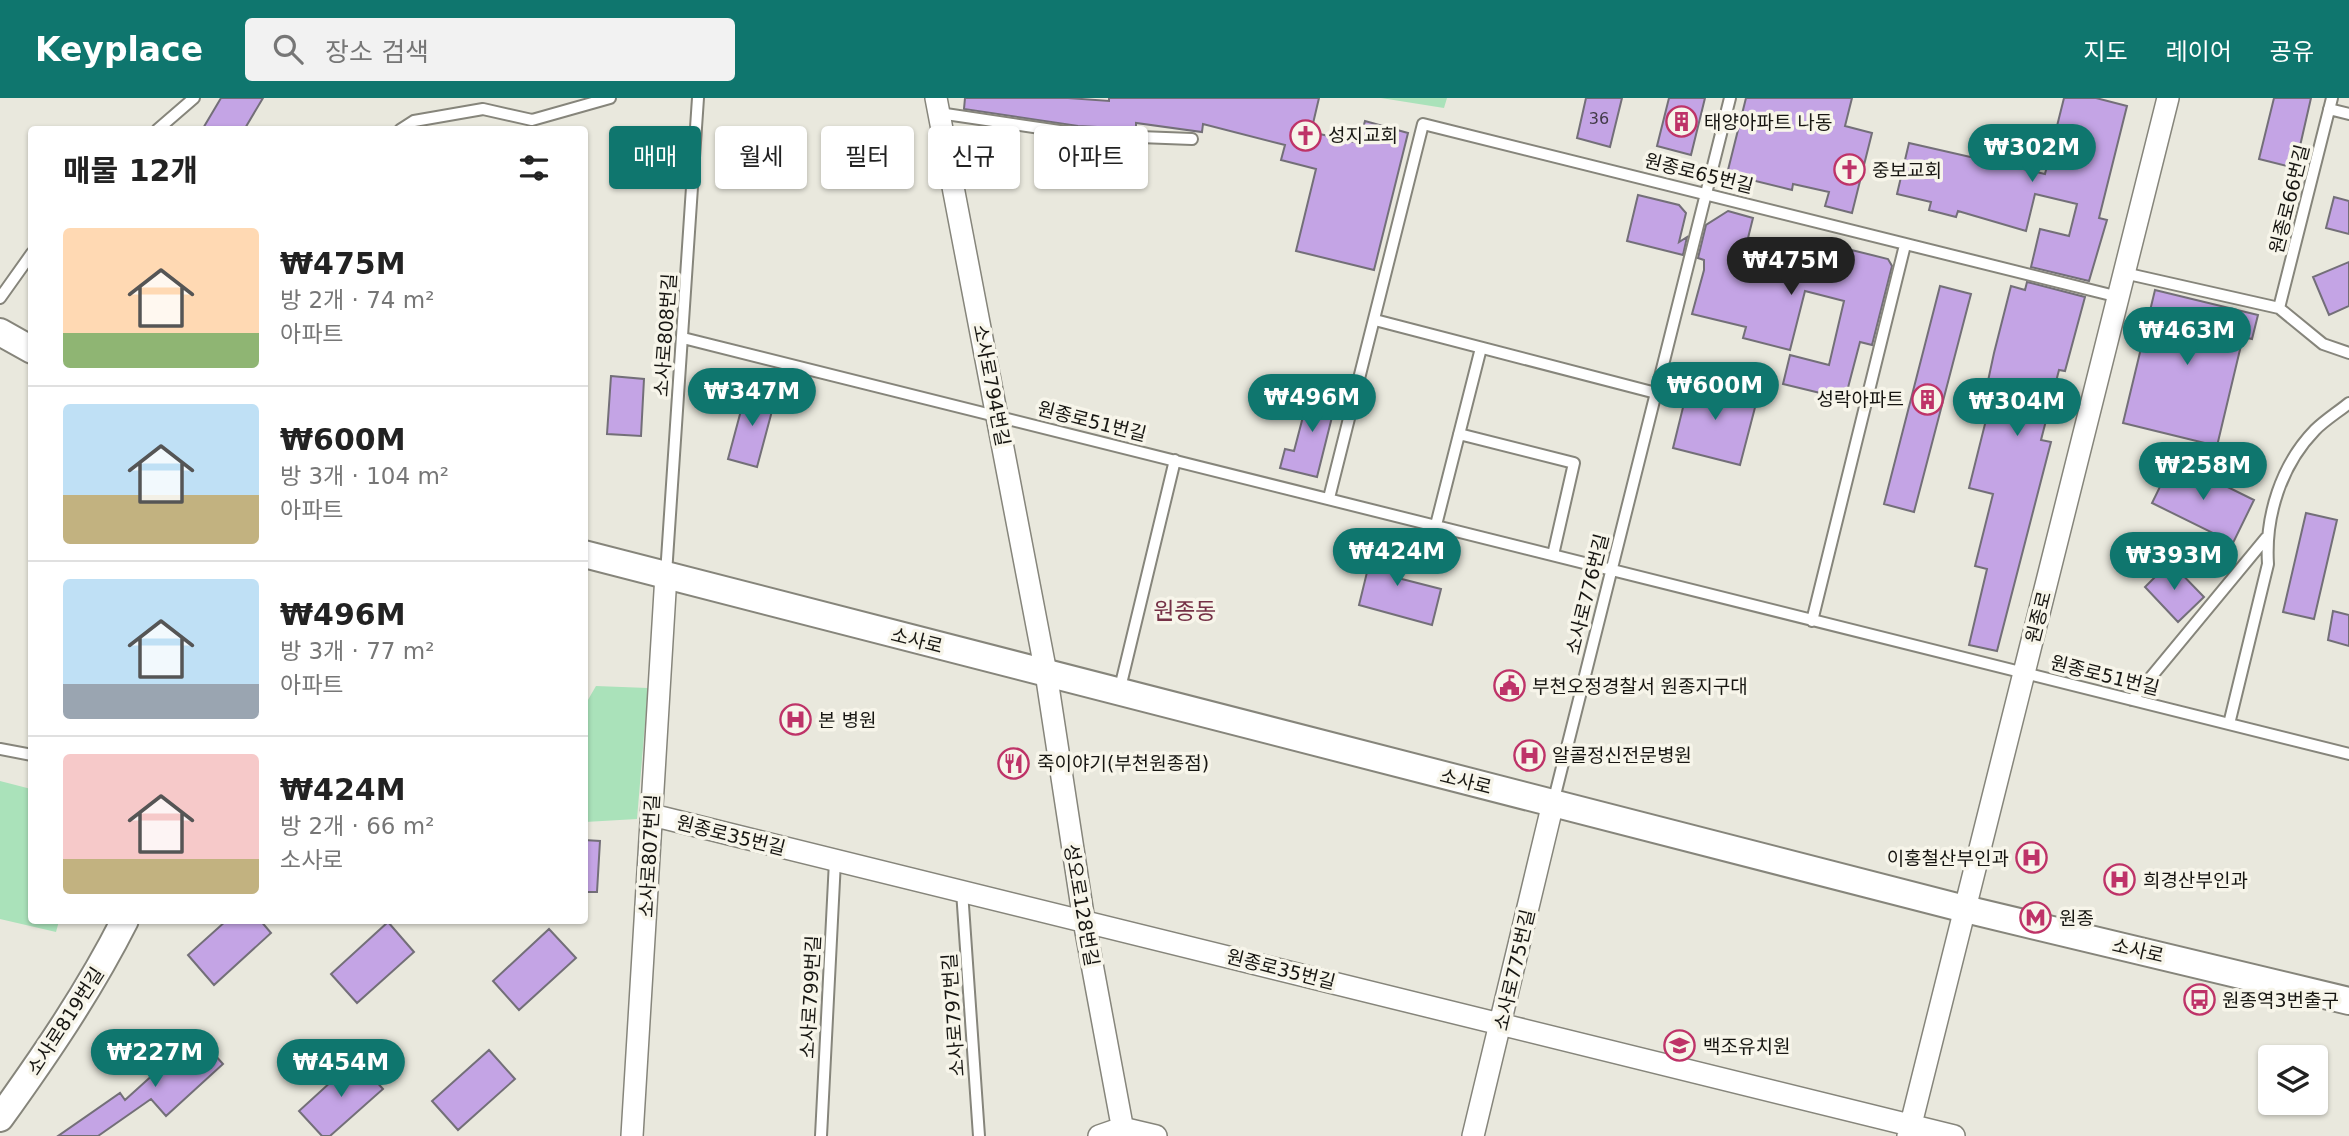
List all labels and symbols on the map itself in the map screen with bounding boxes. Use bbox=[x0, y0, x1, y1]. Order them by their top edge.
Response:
building icon: 태양아파트 나동 bbox=[1664, 105, 1698, 139]
house number: 36 bbox=[1589, 109, 1609, 128]
place label: 태양아파트 나동 bbox=[1704, 111, 1832, 133]
church icon: 성지교회 bbox=[1288, 118, 1322, 152]
place label: 성지교회 bbox=[1328, 124, 1398, 146]
pin: ₩302M bbox=[1983, 125, 2081, 184]
street label: 원종로66번길 bbox=[2265, 142, 2313, 256]
street label: 원종로65번길 bbox=[1642, 149, 1756, 197]
church icon: 중보교회 bbox=[1832, 153, 1866, 187]
place label: 중보교회 bbox=[1872, 159, 1942, 181]
pin: ₩475M bbox=[1742, 238, 1840, 297]
street label: 소사로808번길 bbox=[650, 273, 680, 397]
pin: ₩463M bbox=[2138, 308, 2236, 367]
street label: 소사로794번길 bbox=[969, 322, 1015, 448]
pin: ₩600M bbox=[1666, 362, 1764, 422]
pin: ₩347M bbox=[703, 368, 801, 428]
pin: ₩496M bbox=[1263, 374, 1361, 434]
pin: ₩304M bbox=[1968, 378, 2066, 438]
building icon: 성락아파트 bbox=[1910, 382, 1944, 416]
place label: 성락아파트 bbox=[1817, 388, 1904, 410]
street label: 원종로51번길 bbox=[1035, 397, 1149, 445]
pin: ₩258M bbox=[2154, 442, 2252, 502]
pin: ₩424M bbox=[1348, 528, 1446, 588]
street label: 소사로776번길 bbox=[1561, 531, 1613, 657]
pin: ₩393M bbox=[2125, 532, 2223, 592]
street label: 원종로 bbox=[2021, 589, 2055, 645]
district label: 원종동 bbox=[1153, 598, 1217, 624]
street label: 소사로 bbox=[889, 623, 945, 657]
street label: 원종로51번길 bbox=[2048, 651, 2162, 699]
public building icon: 부천오정경찰서 원종지구대 bbox=[1492, 669, 1526, 703]
place label: 부천오정경찰서 원종지구대 bbox=[1532, 675, 1748, 697]
hospital icon: 본 병원 bbox=[778, 703, 812, 737]
place label: 본 병원 bbox=[818, 709, 876, 731]
hospital icon: 알콜정신전문병원 bbox=[1512, 738, 1546, 772]
place label: 알콜정신전문병원 bbox=[1552, 744, 1692, 766]
restaurant icon: 죽이야기(부천원종점) bbox=[997, 746, 1031, 780]
place label: 죽이야기(부천원종점) bbox=[1037, 752, 1209, 774]
street label: 소사로 bbox=[1438, 764, 1494, 798]
street label: 소사로807번길 bbox=[635, 794, 663, 918]
street label: 원종로35번길 bbox=[674, 811, 788, 859]
hospital icon: 이홍철산부인과 bbox=[2015, 841, 2049, 875]
street label: 성오로128번길 bbox=[1060, 842, 1104, 968]
place label: 이홍철산부인과 bbox=[1887, 847, 2009, 869]
hospital icon: 희경산부인과 bbox=[2103, 863, 2137, 897]
place label: 희경산부인과 bbox=[2143, 869, 2248, 891]
metro station icon: 원종 bbox=[2019, 901, 2053, 935]
street label: 소사로775번길 bbox=[1489, 907, 1539, 1033]
place label: 원종 bbox=[2059, 907, 2094, 929]
street label: 소사로 bbox=[2110, 933, 2166, 967]
street label: 소사로799번길 bbox=[796, 935, 824, 1059]
street label: 원종로35번길 bbox=[1224, 945, 1338, 993]
street label: 소사로797번길 bbox=[938, 953, 968, 1077]
street label: 소사로819번길 bbox=[22, 963, 108, 1079]
bus stop icon: 원종역3번출구 bbox=[2182, 983, 2216, 1017]
place label: 원종역3번출구 bbox=[2222, 989, 2339, 1011]
school or university icon: 백조유치원 bbox=[1663, 1029, 1697, 1063]
pin: ₩227M bbox=[106, 1030, 204, 1089]
place label: 백조유치원 bbox=[1703, 1035, 1790, 1057]
pin: ₩454M bbox=[292, 1040, 390, 1099]

